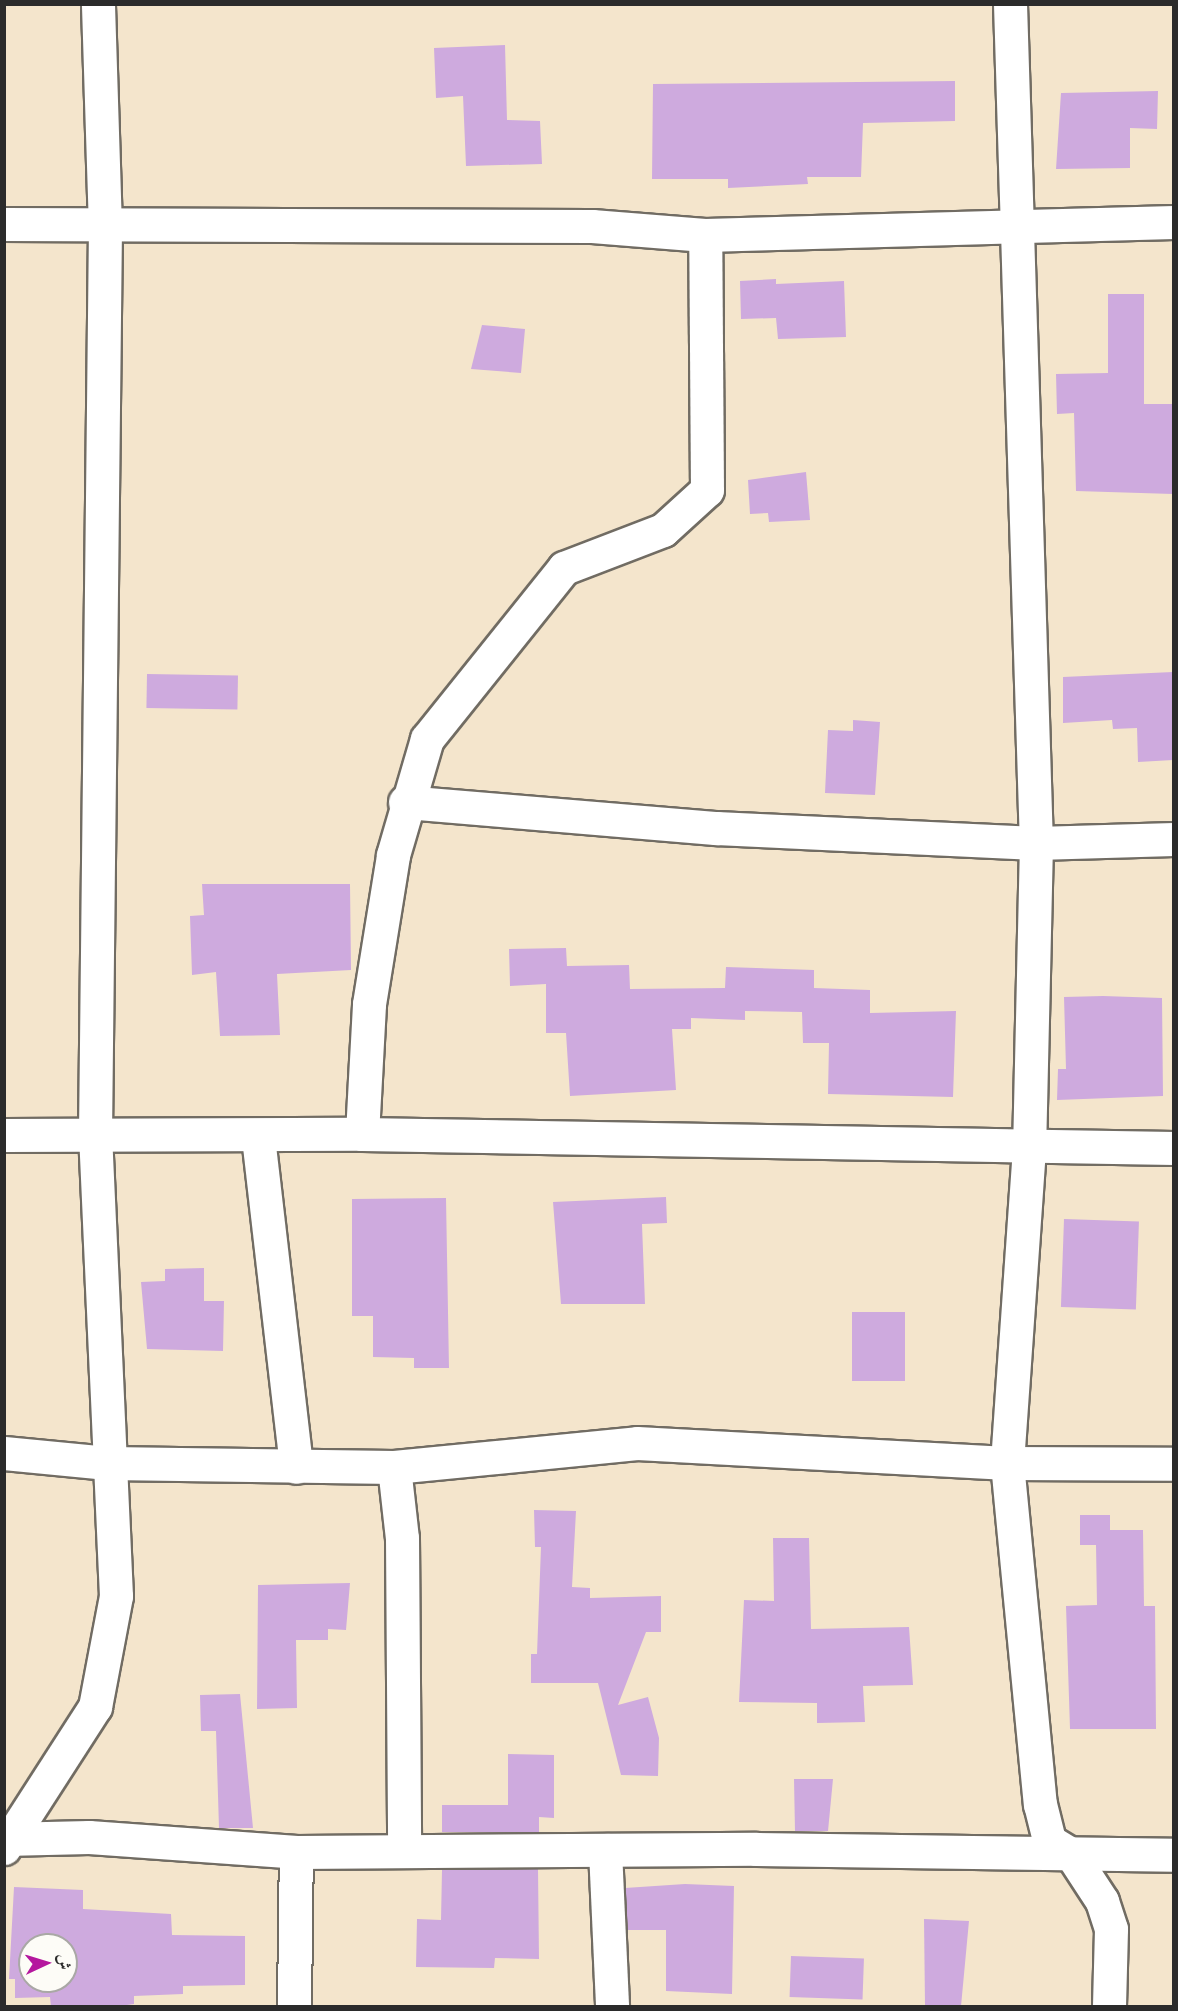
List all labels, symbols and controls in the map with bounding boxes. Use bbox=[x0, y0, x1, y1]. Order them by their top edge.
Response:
north arrow bbox=[18, 1933, 78, 1993]
text: ش bbox=[53, 1953, 75, 1970]

